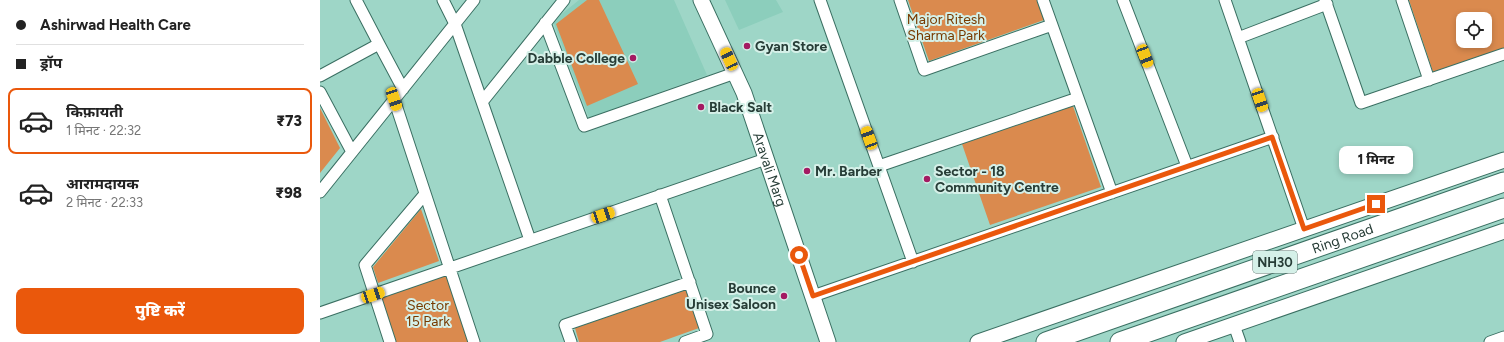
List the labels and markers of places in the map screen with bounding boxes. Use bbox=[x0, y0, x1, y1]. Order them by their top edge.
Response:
place label: Gyan Store bbox=[755, 38, 827, 55]
marker: Gyan Store bbox=[742, 41, 752, 51]
place label: Dabble College bbox=[527, 50, 625, 67]
marker: Dabble College bbox=[628, 53, 638, 63]
place label: Black Salt bbox=[709, 99, 772, 116]
marker: Black Salt bbox=[696, 102, 706, 112]
place label: Mr. Barber bbox=[815, 163, 883, 180]
place label: Sector - 18 Community Centre bbox=[935, 163, 1059, 196]
marker: Mr. Barber bbox=[802, 166, 812, 176]
marker: Sector - 18 Community Centre bbox=[922, 174, 932, 184]
place label: Bounce Unisex Saloon bbox=[686, 280, 776, 313]
marker: Bounce Unisex Saloon bbox=[779, 291, 789, 301]

